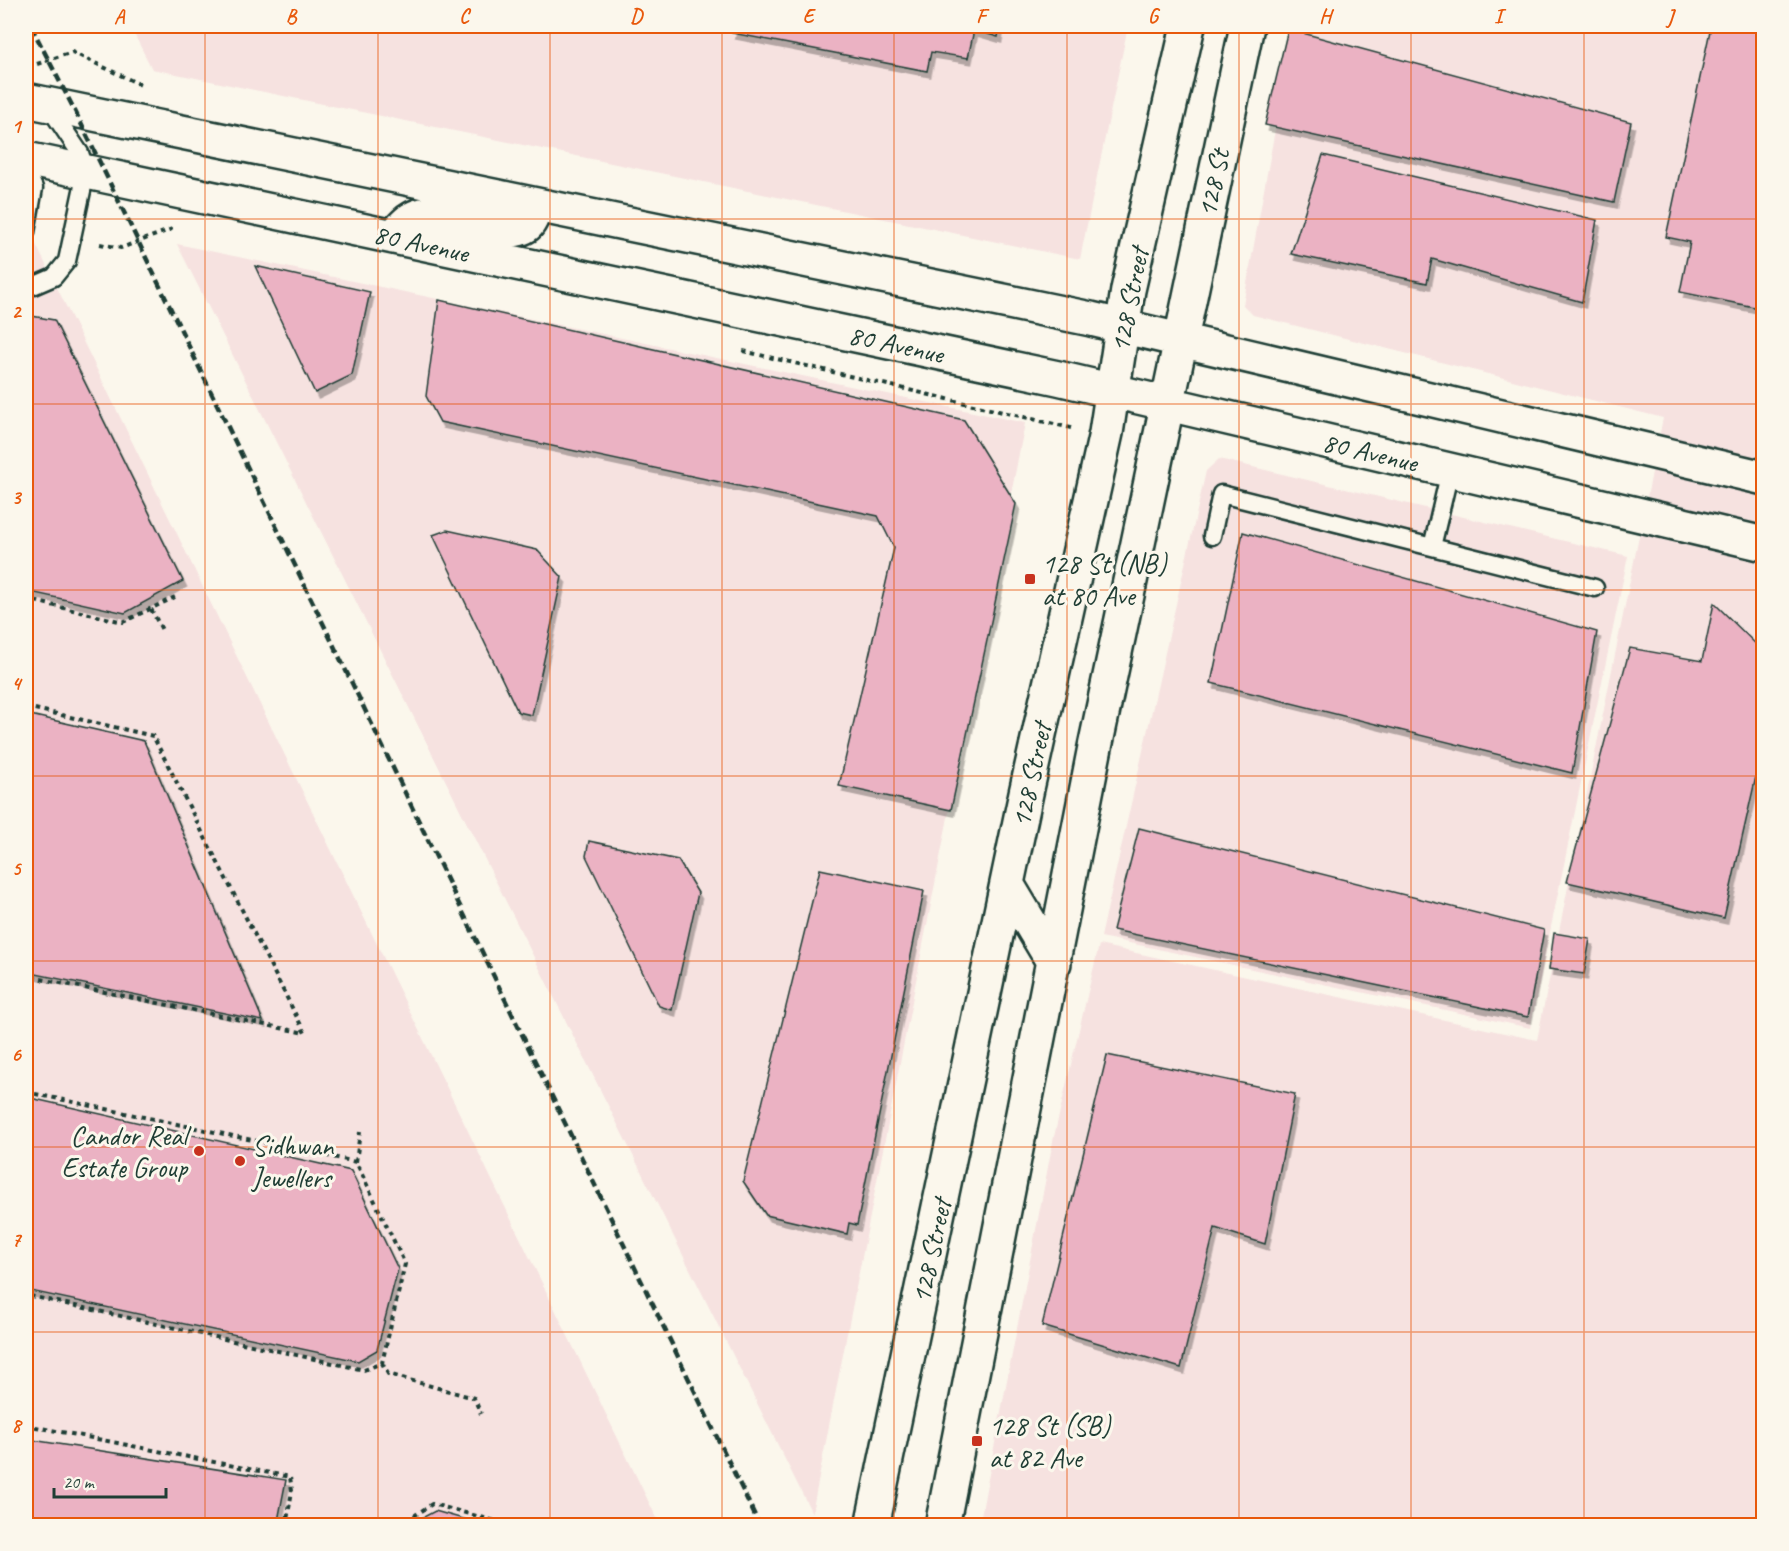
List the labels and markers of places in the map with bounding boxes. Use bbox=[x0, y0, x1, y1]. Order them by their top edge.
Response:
place label: 128 St (NB) at 80 Ave bbox=[1042, 546, 1168, 613]
marker: 128 St (NB) at 80 Ave bbox=[1023, 572, 1037, 586]
place label: Candor Real Estate Group bbox=[61, 1118, 192, 1185]
place label: Sidhwan Jewellers bbox=[250, 1128, 335, 1195]
marker: Candor Real Estate Group bbox=[192, 1144, 206, 1158]
marker: Sidhwan Jewellers bbox=[233, 1154, 247, 1168]
place label: 128 St (SB) at 82 Ave bbox=[989, 1408, 1112, 1475]
marker: 128 St (SB) at 82 Ave bbox=[970, 1434, 984, 1448]

